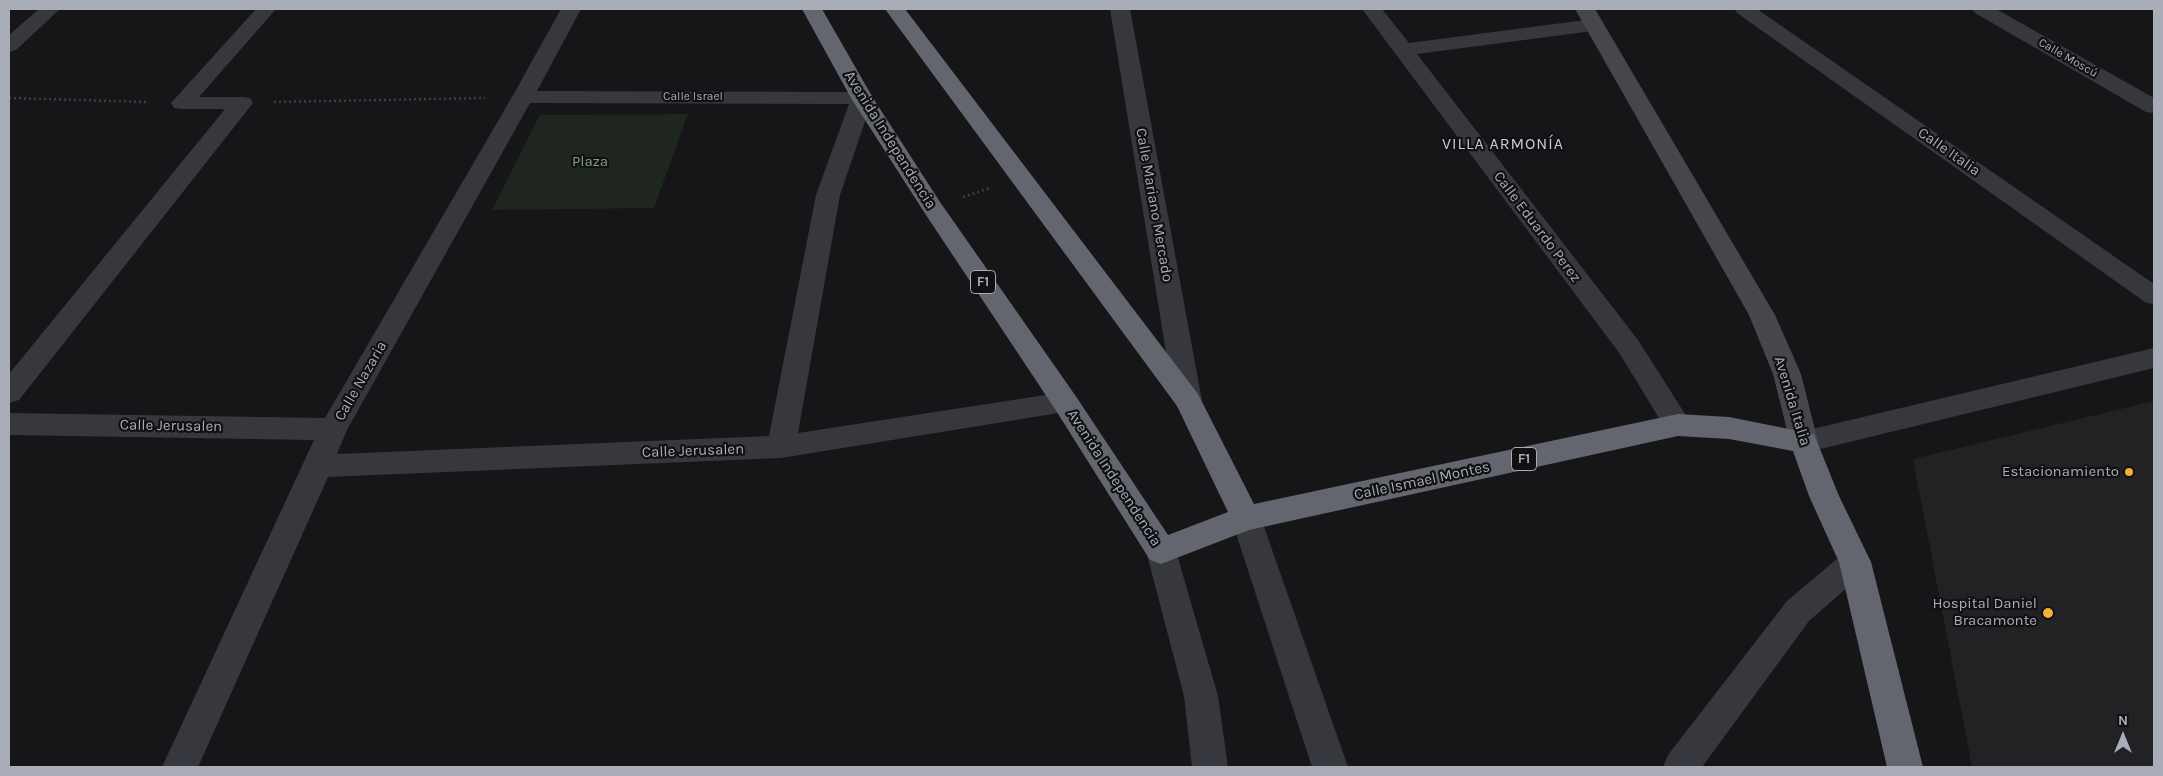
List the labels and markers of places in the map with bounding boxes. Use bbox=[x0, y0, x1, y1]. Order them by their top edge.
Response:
place label: Estacionamiento bbox=[2002, 463, 2119, 481]
marker: Estacionamiento bbox=[2123, 466, 2135, 478]
place label: Hospital Daniel Bracamonte bbox=[1932, 595, 2037, 630]
marker: Hospital Daniel Bracamonte bbox=[2041, 606, 2055, 620]

